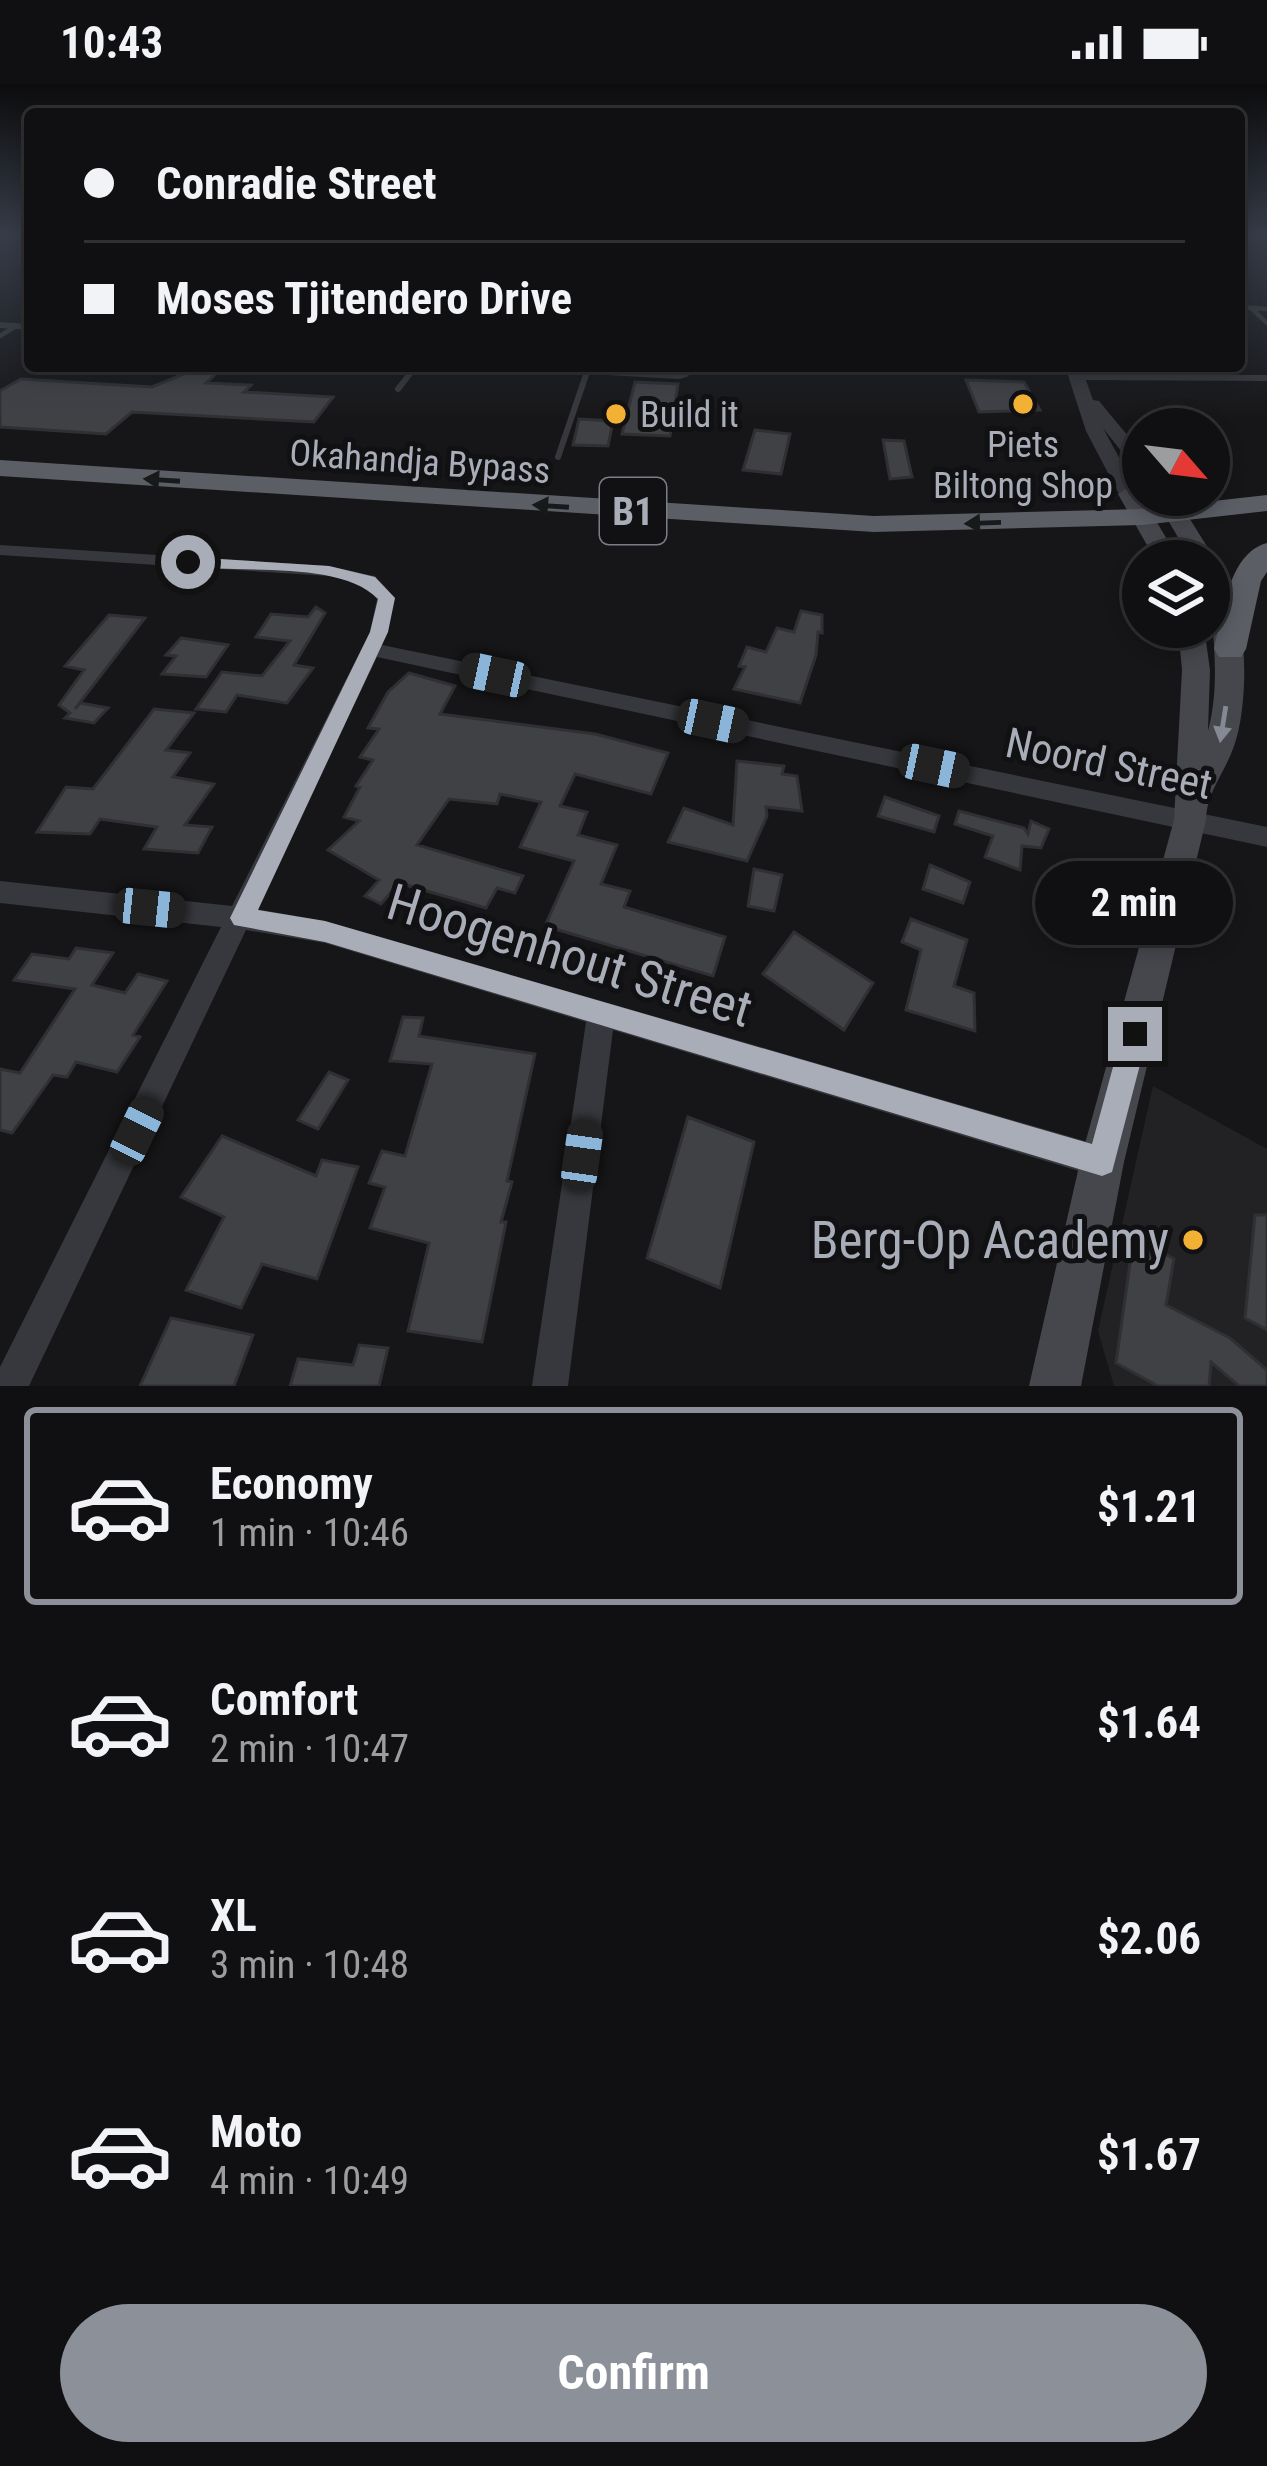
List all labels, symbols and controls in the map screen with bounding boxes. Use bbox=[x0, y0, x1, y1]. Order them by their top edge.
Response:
text: 10:43 bbox=[60, 16, 163, 69]
text: Conradie Street bbox=[156, 157, 437, 210]
text: Moses Tjitendero Drive bbox=[156, 272, 572, 325]
marker: Piets Biltong Shop bbox=[1010, 391, 1036, 417]
place label: Build it bbox=[640, 394, 739, 436]
marker: Build it bbox=[603, 401, 629, 427]
north arrow bbox=[1122, 408, 1230, 516]
map controls bbox=[1122, 408, 1230, 648]
place label: Piets Biltong Shop bbox=[933, 424, 1113, 507]
street label: Okahandja Bypass bbox=[288, 432, 552, 492]
one-way arrow bbox=[143, 470, 180, 489]
road number: B1 bbox=[600, 478, 666, 544]
one-way arrow bbox=[532, 496, 570, 515]
one-way arrow bbox=[963, 513, 1001, 532]
route start bbox=[161, 535, 215, 589]
button: layers bbox=[1122, 540, 1230, 648]
car bbox=[456, 650, 534, 700]
car bbox=[674, 696, 752, 746]
one-way arrow bbox=[1213, 706, 1232, 744]
street label: Noord Street bbox=[1001, 718, 1216, 809]
car bbox=[895, 741, 973, 791]
callout: 2 min bbox=[1036, 860, 1234, 944]
street label: Hoogenhout Street bbox=[381, 872, 759, 1039]
text: 2 min bbox=[1091, 880, 1177, 926]
car bbox=[112, 886, 188, 930]
route end bbox=[1108, 1007, 1162, 1061]
car bbox=[105, 1091, 169, 1171]
car bbox=[559, 1117, 605, 1193]
place label: Berg-Op Academy bbox=[811, 1211, 1169, 1270]
marker: Berg-Op Academy bbox=[1180, 1227, 1206, 1253]
icon: car bbox=[66, 1452, 174, 1560]
text: Economy bbox=[210, 1457, 373, 1510]
text: $1.21 bbox=[1097, 1480, 1201, 1533]
text: 1 min · 10:46 bbox=[210, 1510, 409, 1556]
icon: car bbox=[66, 1668, 174, 1776]
text: Comfort bbox=[210, 1673, 358, 1726]
text: $1.64 bbox=[1097, 1696, 1201, 1749]
text: 2 min · 10:47 bbox=[210, 1726, 409, 1772]
icon: car bbox=[66, 1884, 174, 1992]
text: XL bbox=[210, 1889, 257, 1942]
text: $2.06 bbox=[1097, 1912, 1201, 1965]
text: 3 min · 10:48 bbox=[210, 1942, 409, 1988]
icon: car bbox=[66, 2100, 174, 2208]
text: Moto bbox=[210, 2105, 302, 2158]
text: $1.67 bbox=[1097, 2128, 1201, 2181]
text: 4 min · 10:49 bbox=[210, 2158, 409, 2204]
button: Confirm bbox=[60, 2304, 1207, 2442]

